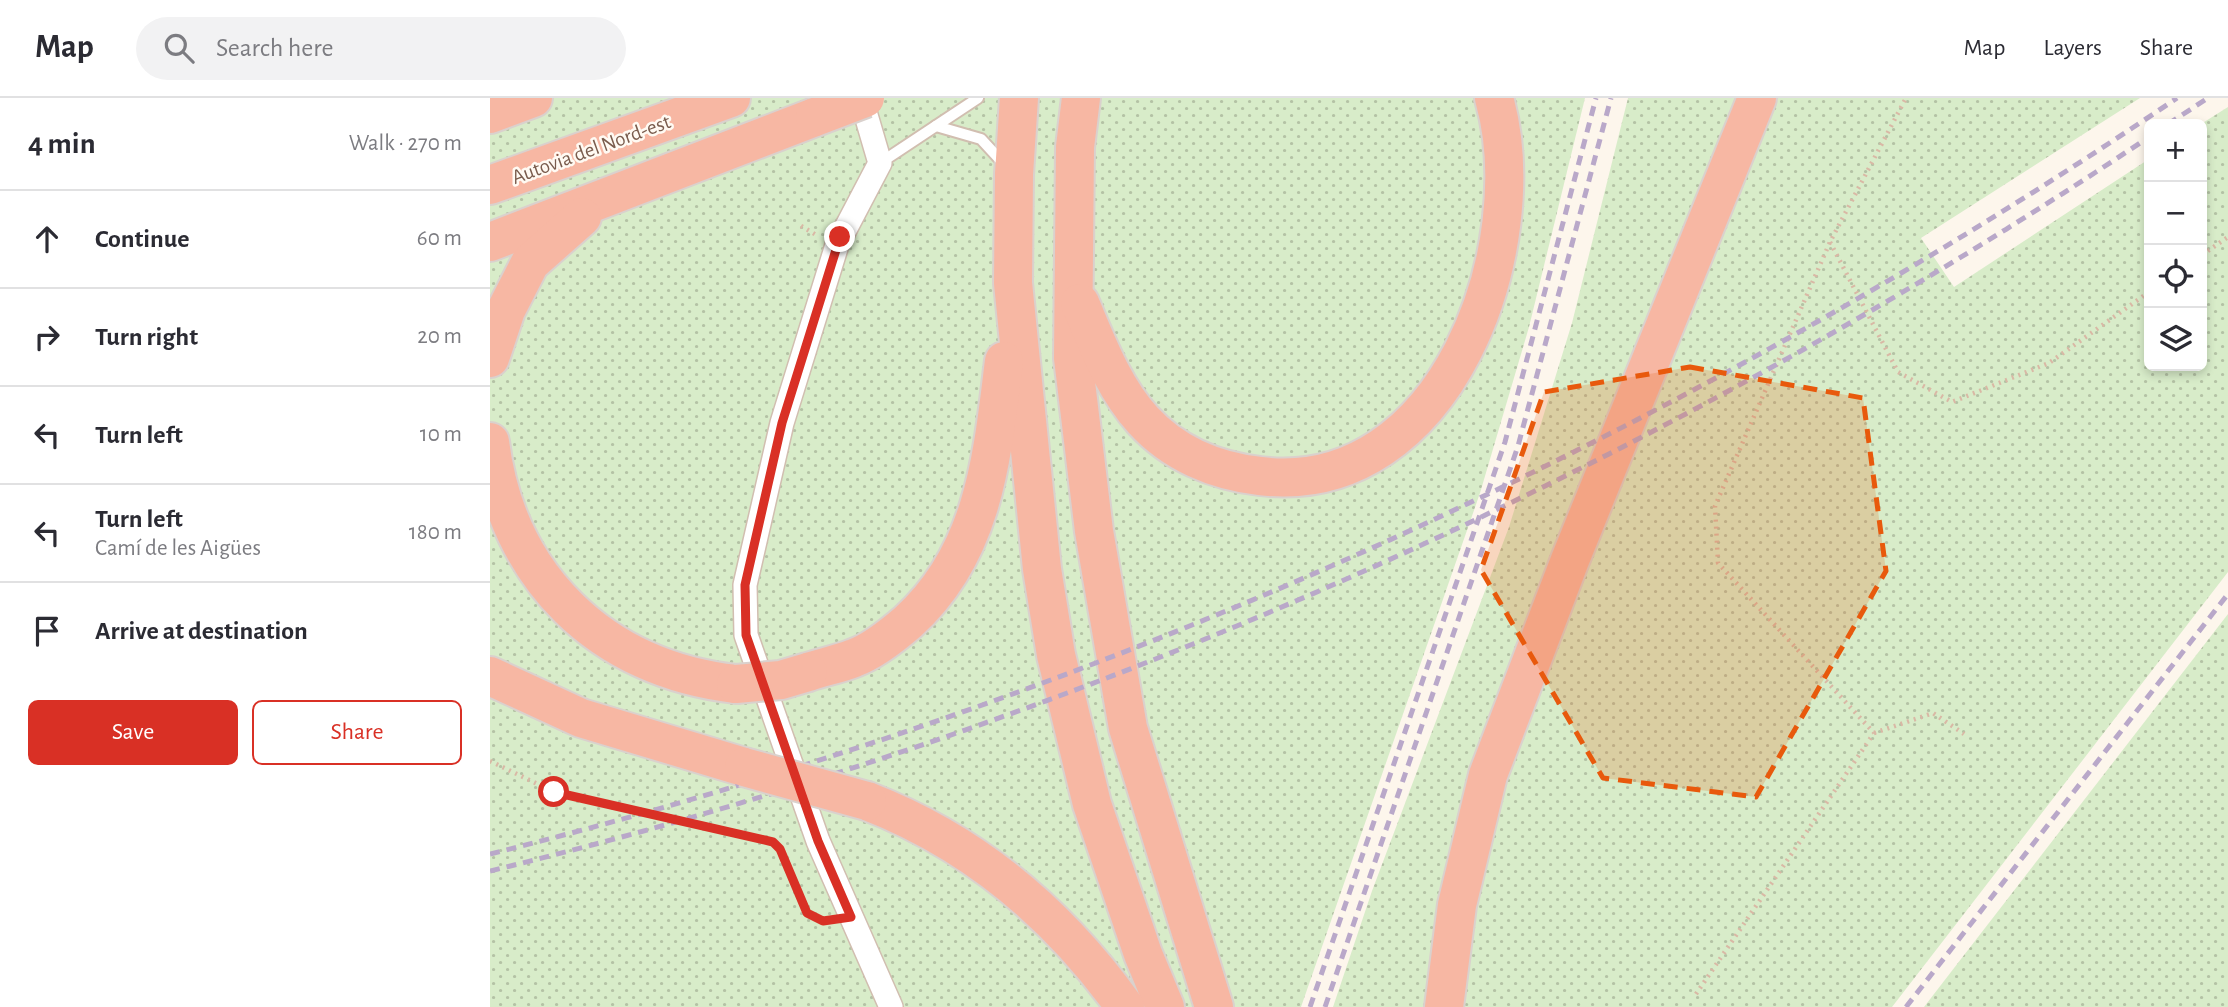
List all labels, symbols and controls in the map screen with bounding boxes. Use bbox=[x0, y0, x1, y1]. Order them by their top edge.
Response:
search box bbox=[136, 17, 626, 80]
icon: search bbox=[160, 29, 198, 67]
text: Map bbox=[35, 31, 94, 64]
text: Search here bbox=[216, 35, 334, 61]
text: Map bbox=[1963, 36, 2005, 60]
text: Layers bbox=[2043, 36, 2102, 60]
text: Share bbox=[2140, 36, 2193, 60]
street label: Autovia del Nord-est bbox=[509, 111, 674, 188]
map controls bbox=[2144, 119, 2207, 371]
button: + bbox=[2144, 119, 2207, 182]
text: 4 min bbox=[28, 129, 96, 159]
text: Walk · 270 m bbox=[349, 132, 462, 155]
button: − bbox=[2144, 182, 2207, 245]
icon: ahead bbox=[28, 220, 66, 258]
route end bbox=[824, 221, 855, 252]
text: Continue bbox=[95, 226, 190, 252]
text: 60 m bbox=[417, 227, 462, 250]
button: locate bbox=[2144, 245, 2207, 308]
button: layers bbox=[2144, 308, 2207, 371]
icon: right bbox=[28, 318, 66, 356]
text: Turn right bbox=[95, 324, 198, 350]
text: 20 m bbox=[417, 325, 462, 348]
icon: left bbox=[28, 416, 66, 454]
text: Turn left bbox=[95, 422, 183, 448]
text: 10 m bbox=[420, 423, 462, 446]
text: Turn left bbox=[95, 506, 183, 532]
icon: left bbox=[28, 514, 66, 552]
text: 180 m bbox=[409, 521, 462, 544]
text: Camí de les Aigües bbox=[95, 537, 261, 560]
icon: arrive bbox=[28, 612, 66, 650]
text: Arrive at destination bbox=[95, 618, 308, 644]
button: Save bbox=[28, 700, 238, 765]
button: Share bbox=[252, 700, 462, 765]
route start bbox=[538, 776, 569, 807]

